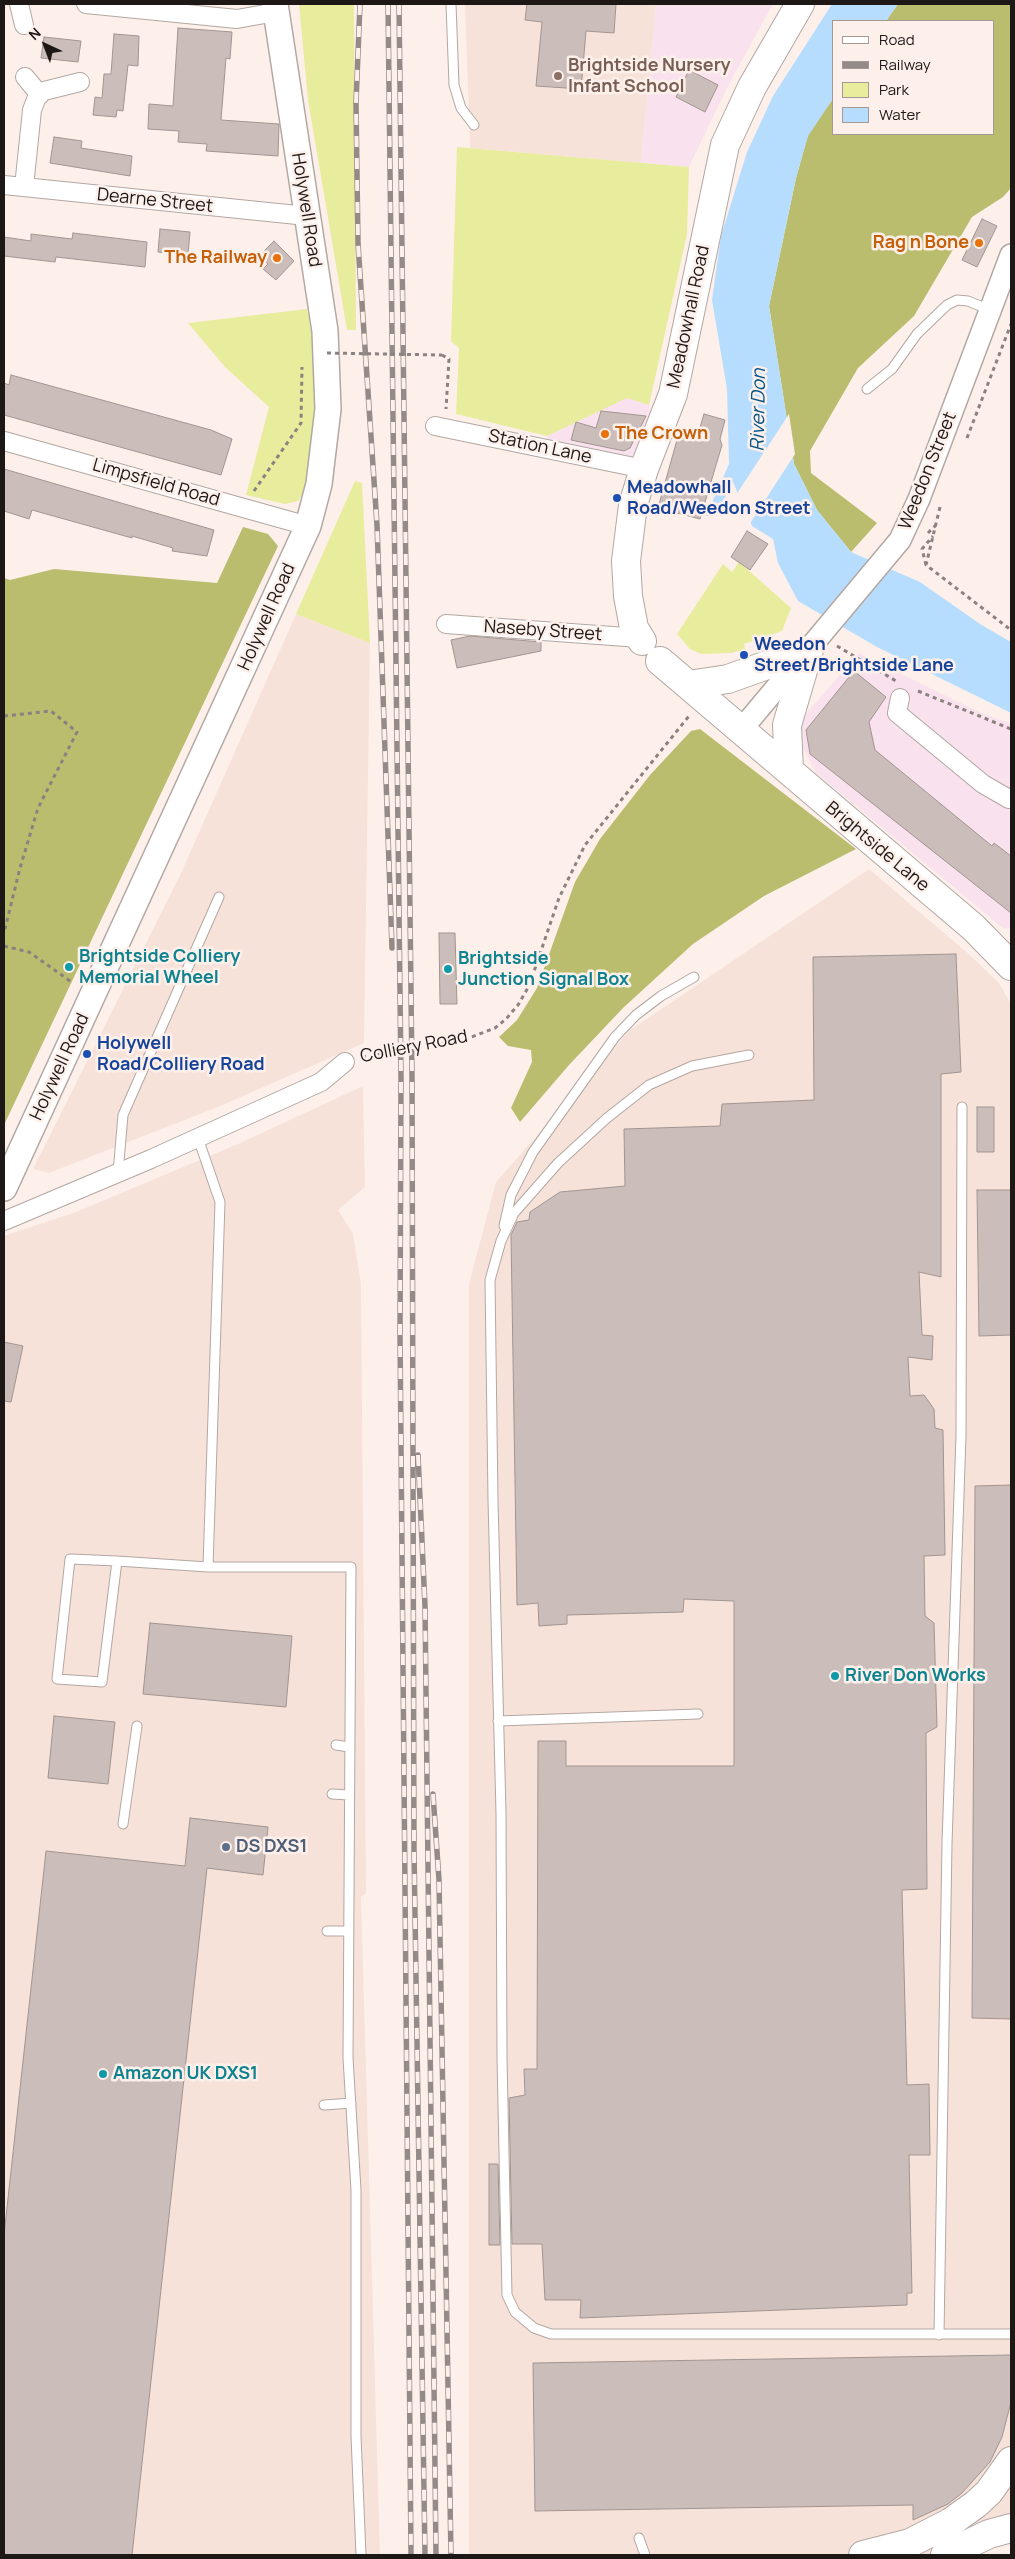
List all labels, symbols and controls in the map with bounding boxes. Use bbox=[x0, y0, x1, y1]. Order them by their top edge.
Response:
north arrow bbox=[20, 20, 70, 70]
legend bbox=[832, 20, 995, 135]
text: N bbox=[24, 23, 45, 44]
text: Road bbox=[879, 29, 915, 50]
text: Railway bbox=[879, 54, 931, 75]
place label: Brightside Nursery Infant School bbox=[568, 55, 731, 98]
marker: Brightside Nursery Infant School bbox=[552, 70, 564, 82]
text: Park bbox=[879, 79, 909, 100]
text: Water bbox=[879, 104, 921, 125]
street label: Holywell Road bbox=[286, 151, 326, 269]
street label: Dearne Street bbox=[96, 184, 214, 218]
place label: Rag n Bone bbox=[873, 232, 969, 254]
marker: Rag n Bone bbox=[973, 237, 985, 249]
street label: Meadowhall Road bbox=[663, 244, 715, 390]
place label: The Railway bbox=[164, 247, 267, 269]
marker: The Railway bbox=[271, 252, 283, 264]
water label: River Don bbox=[747, 368, 771, 452]
street label: Weedon Street bbox=[895, 409, 961, 533]
place label: The Crown bbox=[615, 423, 708, 445]
street label: Station Lane bbox=[486, 426, 594, 468]
marker: The Crown bbox=[599, 428, 611, 440]
street label: Limpsfield Road bbox=[90, 455, 222, 511]
place label: Meadowhall Road/Weedon Street bbox=[627, 477, 811, 520]
marker: Meadowhall Road/Weedon Street bbox=[611, 492, 623, 504]
street label: Holywell Road bbox=[234, 560, 300, 674]
street label: Naseby Street bbox=[483, 616, 603, 646]
place label: Weedon Street/Brightside Lane bbox=[754, 634, 954, 676]
marker: Weedon Street/Brightside Lane bbox=[738, 649, 750, 661]
street label: Brightside Lane bbox=[821, 797, 933, 897]
place label: Brightside Colliery Memorial Wheel bbox=[79, 946, 240, 989]
place label: Brightside Junction Signal Box bbox=[458, 948, 629, 991]
marker: Brightside Colliery Memorial Wheel bbox=[63, 961, 75, 973]
marker: Brightside Junction Signal Box bbox=[442, 963, 454, 975]
street label: Holywell Road bbox=[26, 1010, 94, 1124]
street label: Colliery Road bbox=[359, 1026, 469, 1068]
place label: Holywell Road/Colliery Road bbox=[97, 1033, 265, 1076]
marker: Holywell Road/Colliery Road bbox=[81, 1048, 93, 1060]
place label: River Don Works bbox=[845, 1665, 986, 1687]
marker: River Don Works bbox=[829, 1670, 841, 1682]
place label: DS DXS1 bbox=[236, 1836, 307, 1858]
marker: DS DXS1 bbox=[220, 1841, 232, 1853]
place label: Amazon UK DXS1 bbox=[113, 2063, 258, 2085]
marker: Amazon UK DXS1 bbox=[97, 2068, 109, 2080]

